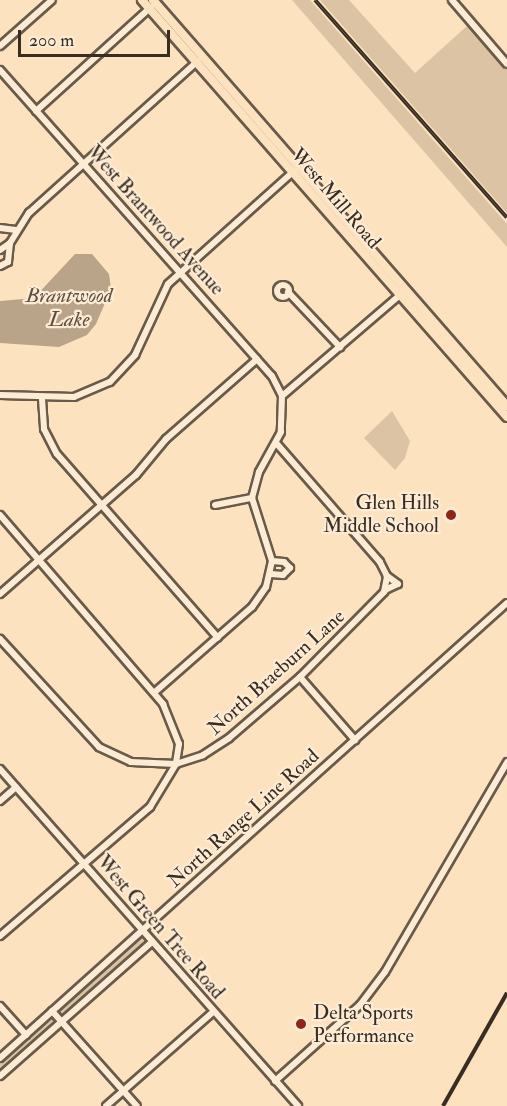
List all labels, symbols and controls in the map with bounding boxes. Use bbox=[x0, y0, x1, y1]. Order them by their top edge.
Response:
scale bar bbox=[21, 18, 172, 56]
text: 200 m bbox=[29, 29, 74, 52]
street label: West Brantwood Avenue bbox=[82, 140, 230, 300]
street label: West Mill Road bbox=[286, 143, 386, 253]
water label: Brantwood Lake bbox=[25, 283, 113, 333]
place label: Glen Hills Middle School bbox=[323, 491, 439, 538]
marker: Glen Hills Middle School bbox=[444, 508, 458, 522]
street label: North Braeburn Lane bbox=[203, 604, 349, 740]
street label: North Range Line Road bbox=[162, 744, 324, 892]
street label: West Green Tree Road bbox=[92, 850, 230, 1004]
place label: Delta Sports Performance bbox=[313, 1000, 414, 1047]
marker: Delta Sports Performance bbox=[294, 1017, 308, 1031]

